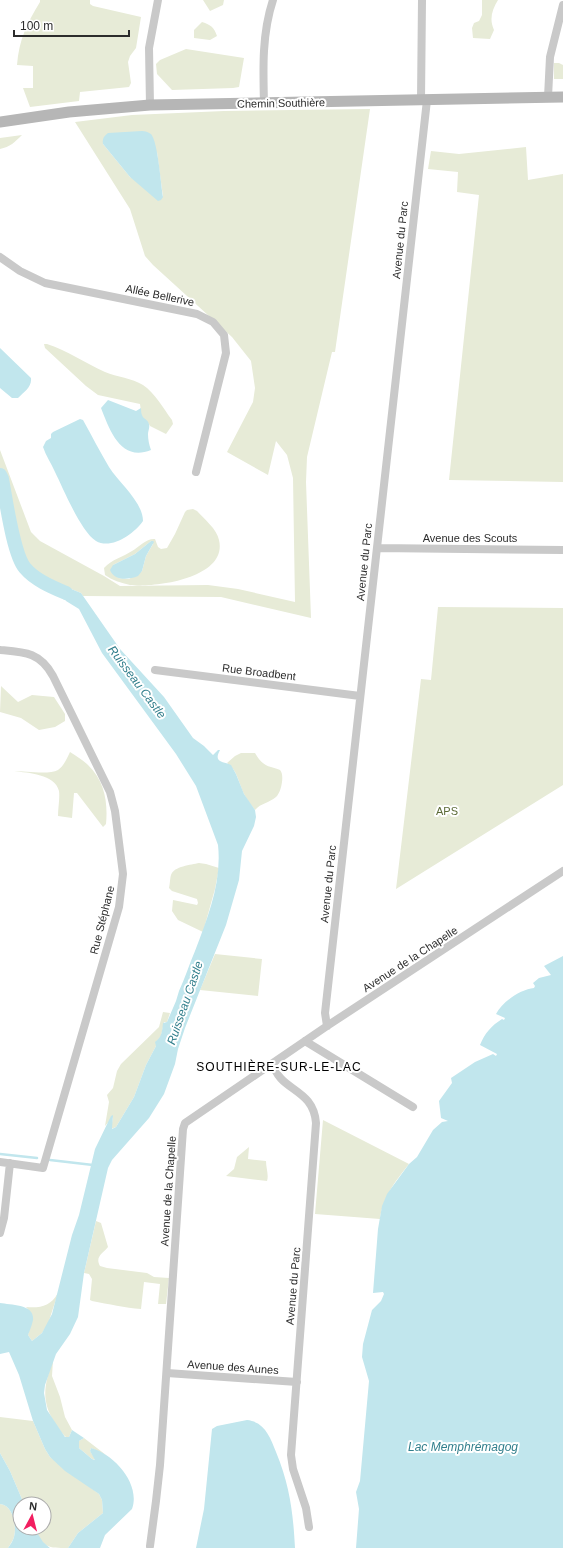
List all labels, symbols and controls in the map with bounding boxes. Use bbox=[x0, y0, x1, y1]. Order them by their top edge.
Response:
scale bar bbox=[14, 12, 129, 38]
text: 100 m bbox=[20, 19, 53, 33]
street label: Chemin Southière bbox=[237, 96, 325, 110]
street label: Avenue du Parc bbox=[390, 200, 410, 279]
street label: Allée Bellerive bbox=[125, 282, 195, 308]
street label: Avenue du Parc bbox=[354, 522, 374, 601]
street label: Avenue des Scouts bbox=[423, 532, 518, 544]
water label: Ruisseau Castle bbox=[105, 643, 169, 721]
street label: Rue Broadbent bbox=[222, 662, 296, 682]
park label: APS bbox=[436, 805, 458, 817]
street label: Avenue du Parc bbox=[318, 844, 338, 923]
street label: Rue Stéphane bbox=[88, 884, 116, 956]
street label: Avenue de la Chapelle bbox=[360, 924, 460, 994]
water label: Ruisseau Castle bbox=[164, 959, 206, 1047]
district label: SOUTHIÈRE-SUR-LE-LAC bbox=[196, 1059, 362, 1074]
street label: Avenue de la Chapelle bbox=[158, 1135, 178, 1247]
street label: Avenue du Parc bbox=[284, 1246, 302, 1325]
street label: Avenue des Aunes bbox=[187, 1358, 280, 1376]
water label: Lac Memphrémagog bbox=[408, 1440, 518, 1454]
north arrow bbox=[12, 1496, 52, 1536]
text: N bbox=[29, 1500, 38, 1513]

